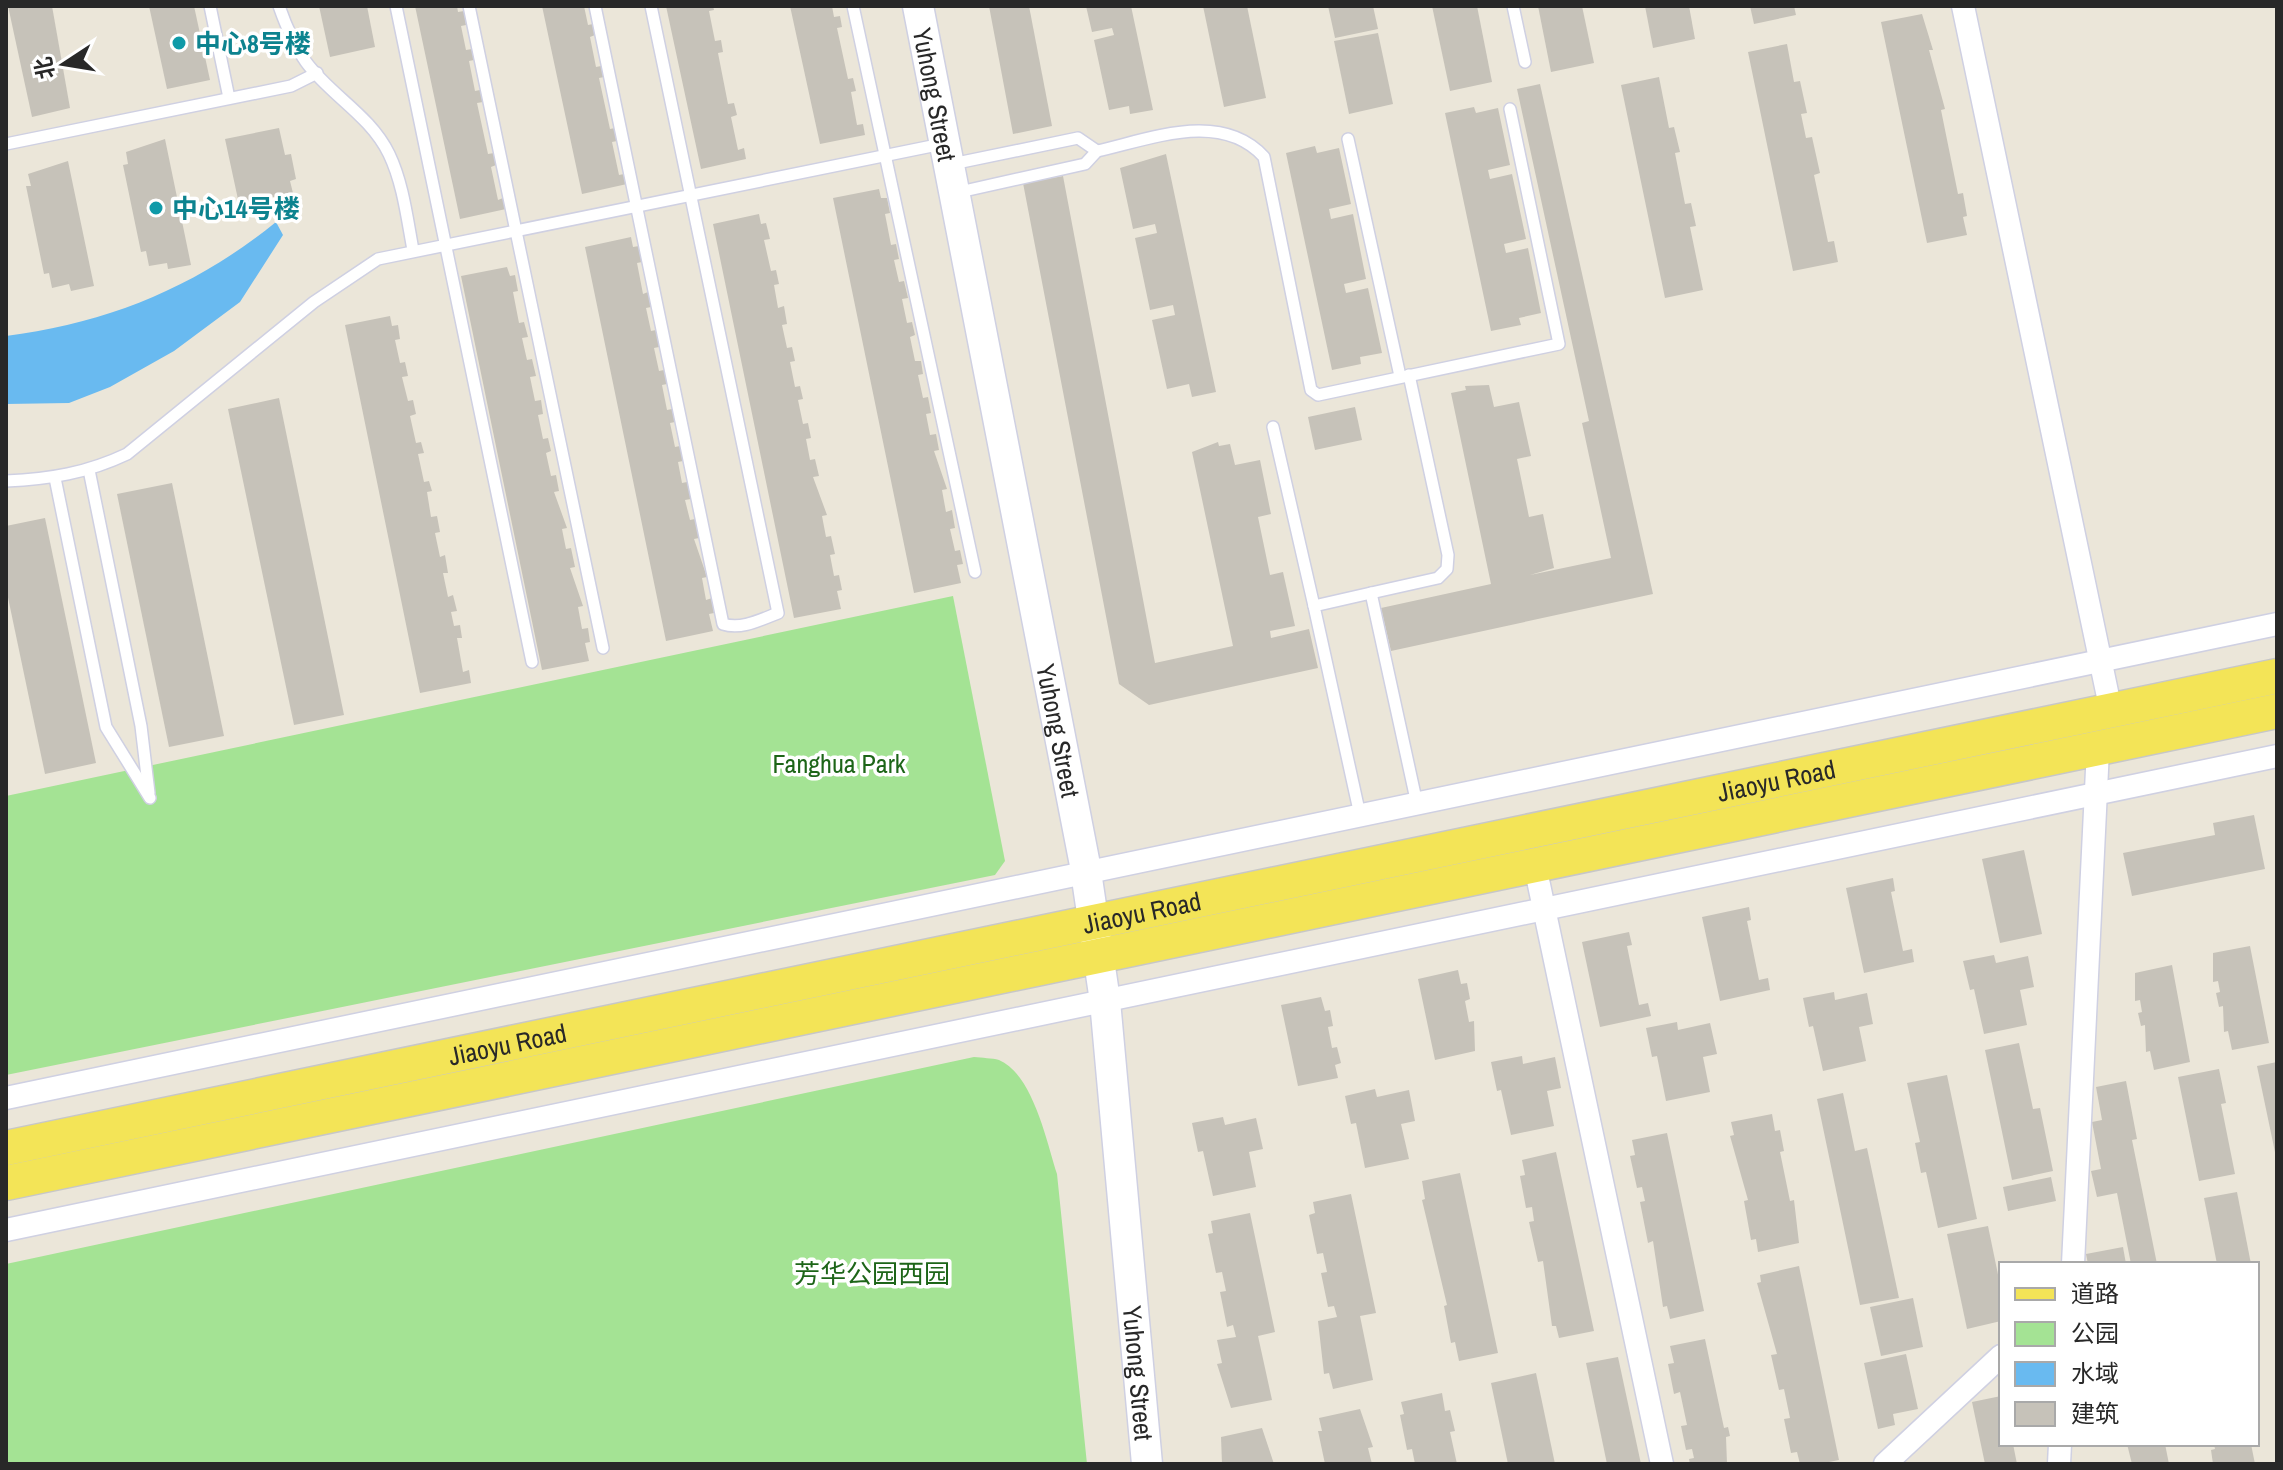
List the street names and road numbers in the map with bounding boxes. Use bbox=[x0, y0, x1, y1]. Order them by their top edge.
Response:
street label: Yuhong Street bbox=[905, 25, 965, 164]
street label: Yuhong Street bbox=[1029, 661, 1089, 800]
street label: Jiaoyu Road bbox=[1714, 751, 1838, 809]
street label: Jiaoyu Road bbox=[1080, 883, 1204, 941]
street label: Jiaoyu Road bbox=[445, 1014, 569, 1073]
street label: Yuhong Street bbox=[1115, 1304, 1162, 1442]

